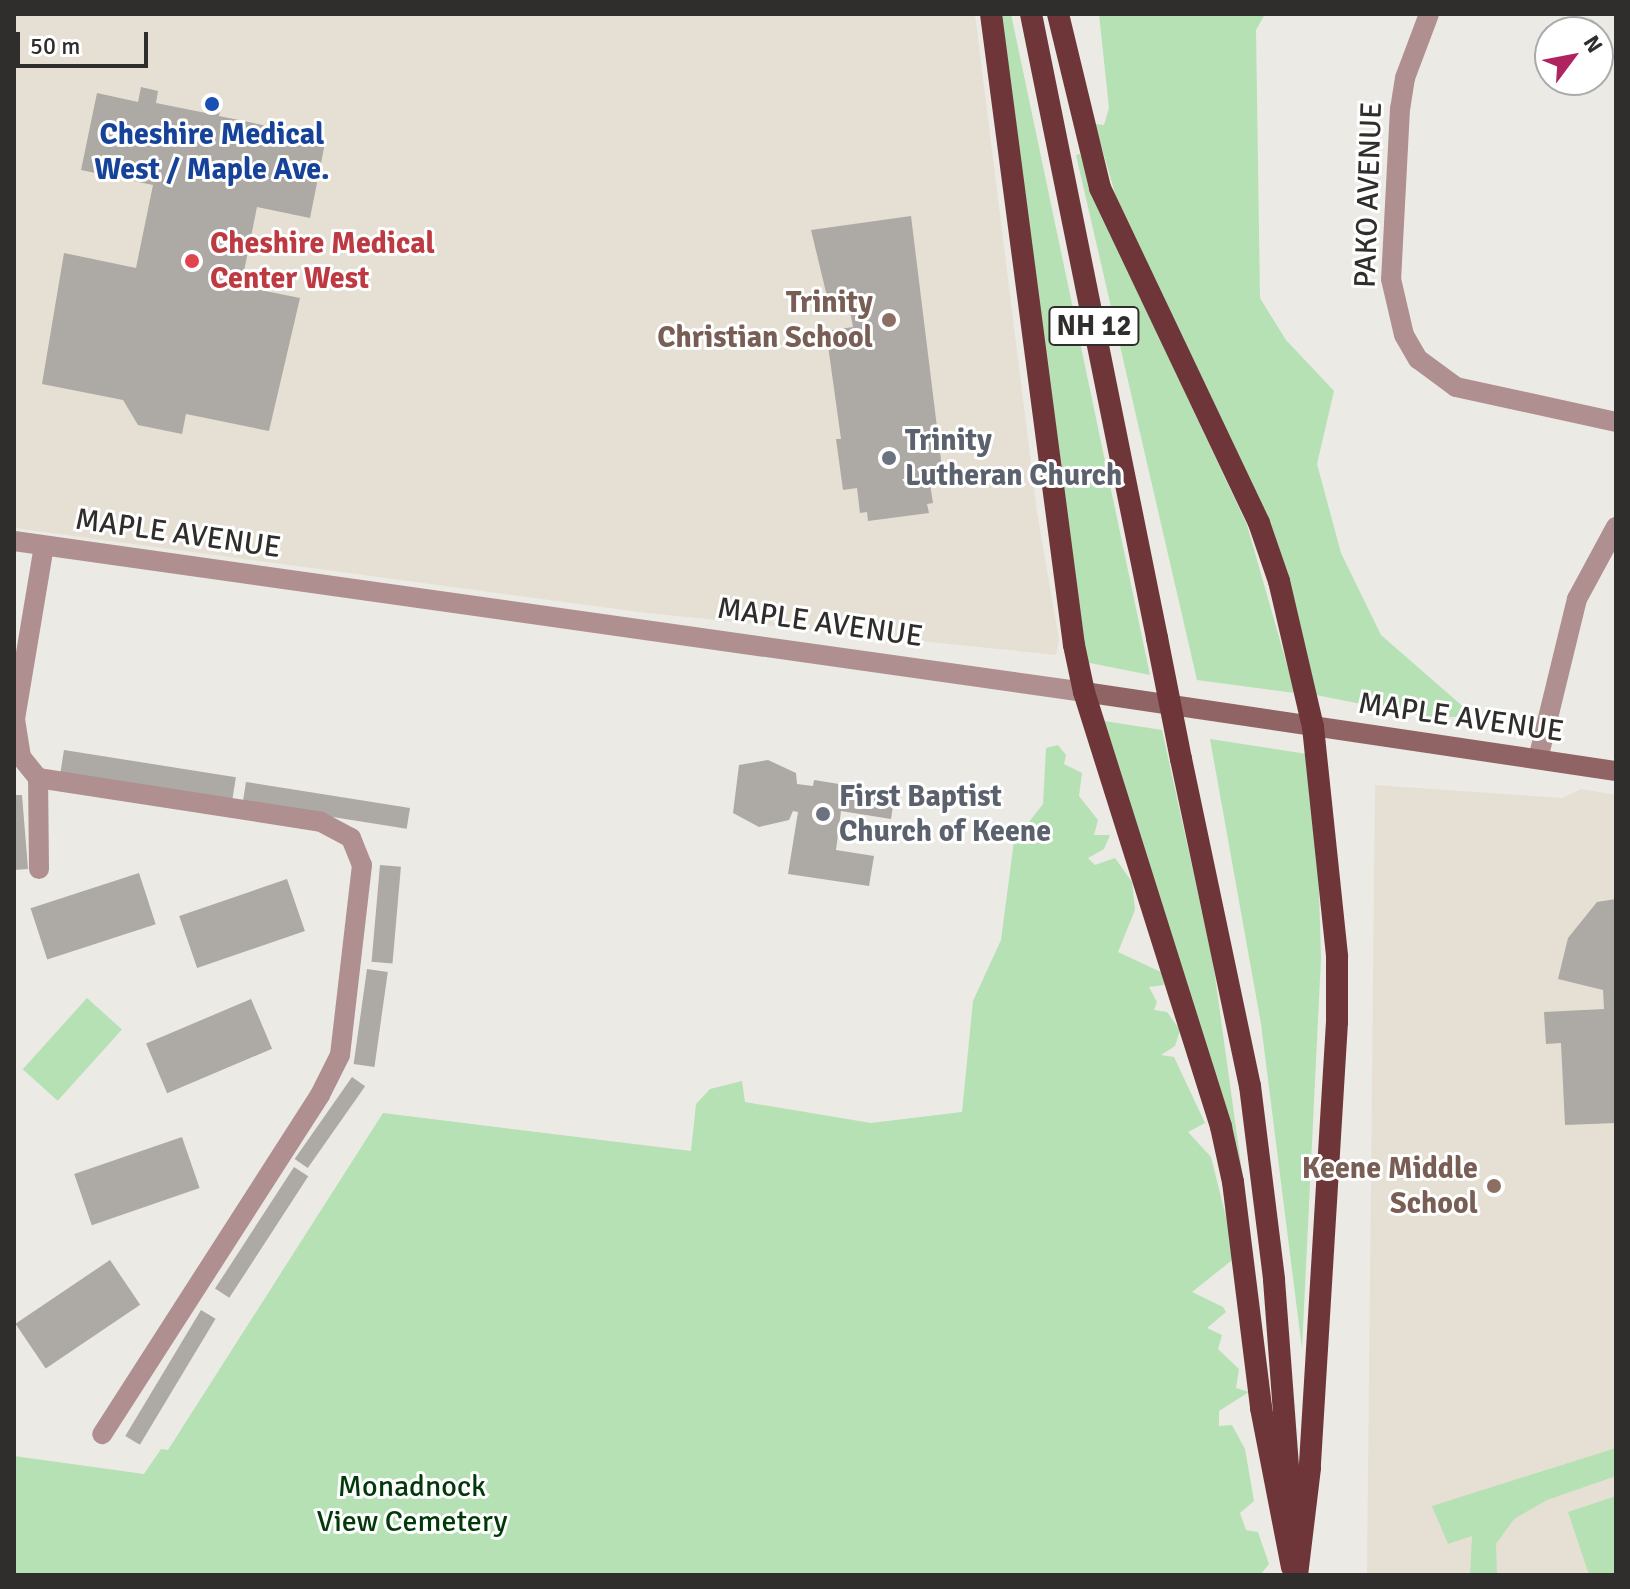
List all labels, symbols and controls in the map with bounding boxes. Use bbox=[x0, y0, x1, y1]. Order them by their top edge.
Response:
scale bar bbox=[20, 16, 152, 66]
north arrow bbox=[1534, 16, 1614, 96]
text: N bbox=[1578, 30, 1609, 58]
text: 50 m bbox=[30, 31, 80, 61]
marker: Cheshire Medical West / Maple Ave. bbox=[203, 95, 221, 113]
street label: PAKO AVENUE bbox=[1348, 101, 1390, 289]
place label: Cheshire Medical West / Maple Ave. bbox=[94, 117, 330, 188]
place label: Cheshire Medical Center West bbox=[210, 226, 435, 296]
marker: Cheshire Medical Center West bbox=[181, 250, 203, 272]
place label: Trinity Christian School bbox=[657, 285, 873, 356]
road number: NH 12 bbox=[1048, 302, 1140, 350]
marker: Trinity Christian School bbox=[880, 311, 898, 329]
place label: Trinity Lutheran Church bbox=[905, 423, 1122, 494]
marker: Trinity Lutheran Church bbox=[880, 449, 898, 467]
street label: MAPLE AVENUE bbox=[73, 502, 283, 566]
street label: MAPLE AVENUE bbox=[715, 591, 925, 655]
street label: MAPLE AVENUE bbox=[1356, 686, 1566, 750]
place label: First Baptist Church of Keene bbox=[839, 779, 1051, 850]
marker: First Baptist Church of Keene bbox=[814, 805, 832, 823]
place label: Keene Middle School bbox=[1302, 1151, 1478, 1222]
marker: Keene Middle School bbox=[1485, 1177, 1503, 1195]
park label: Monadnock View Cemetery bbox=[316, 1469, 508, 1540]

